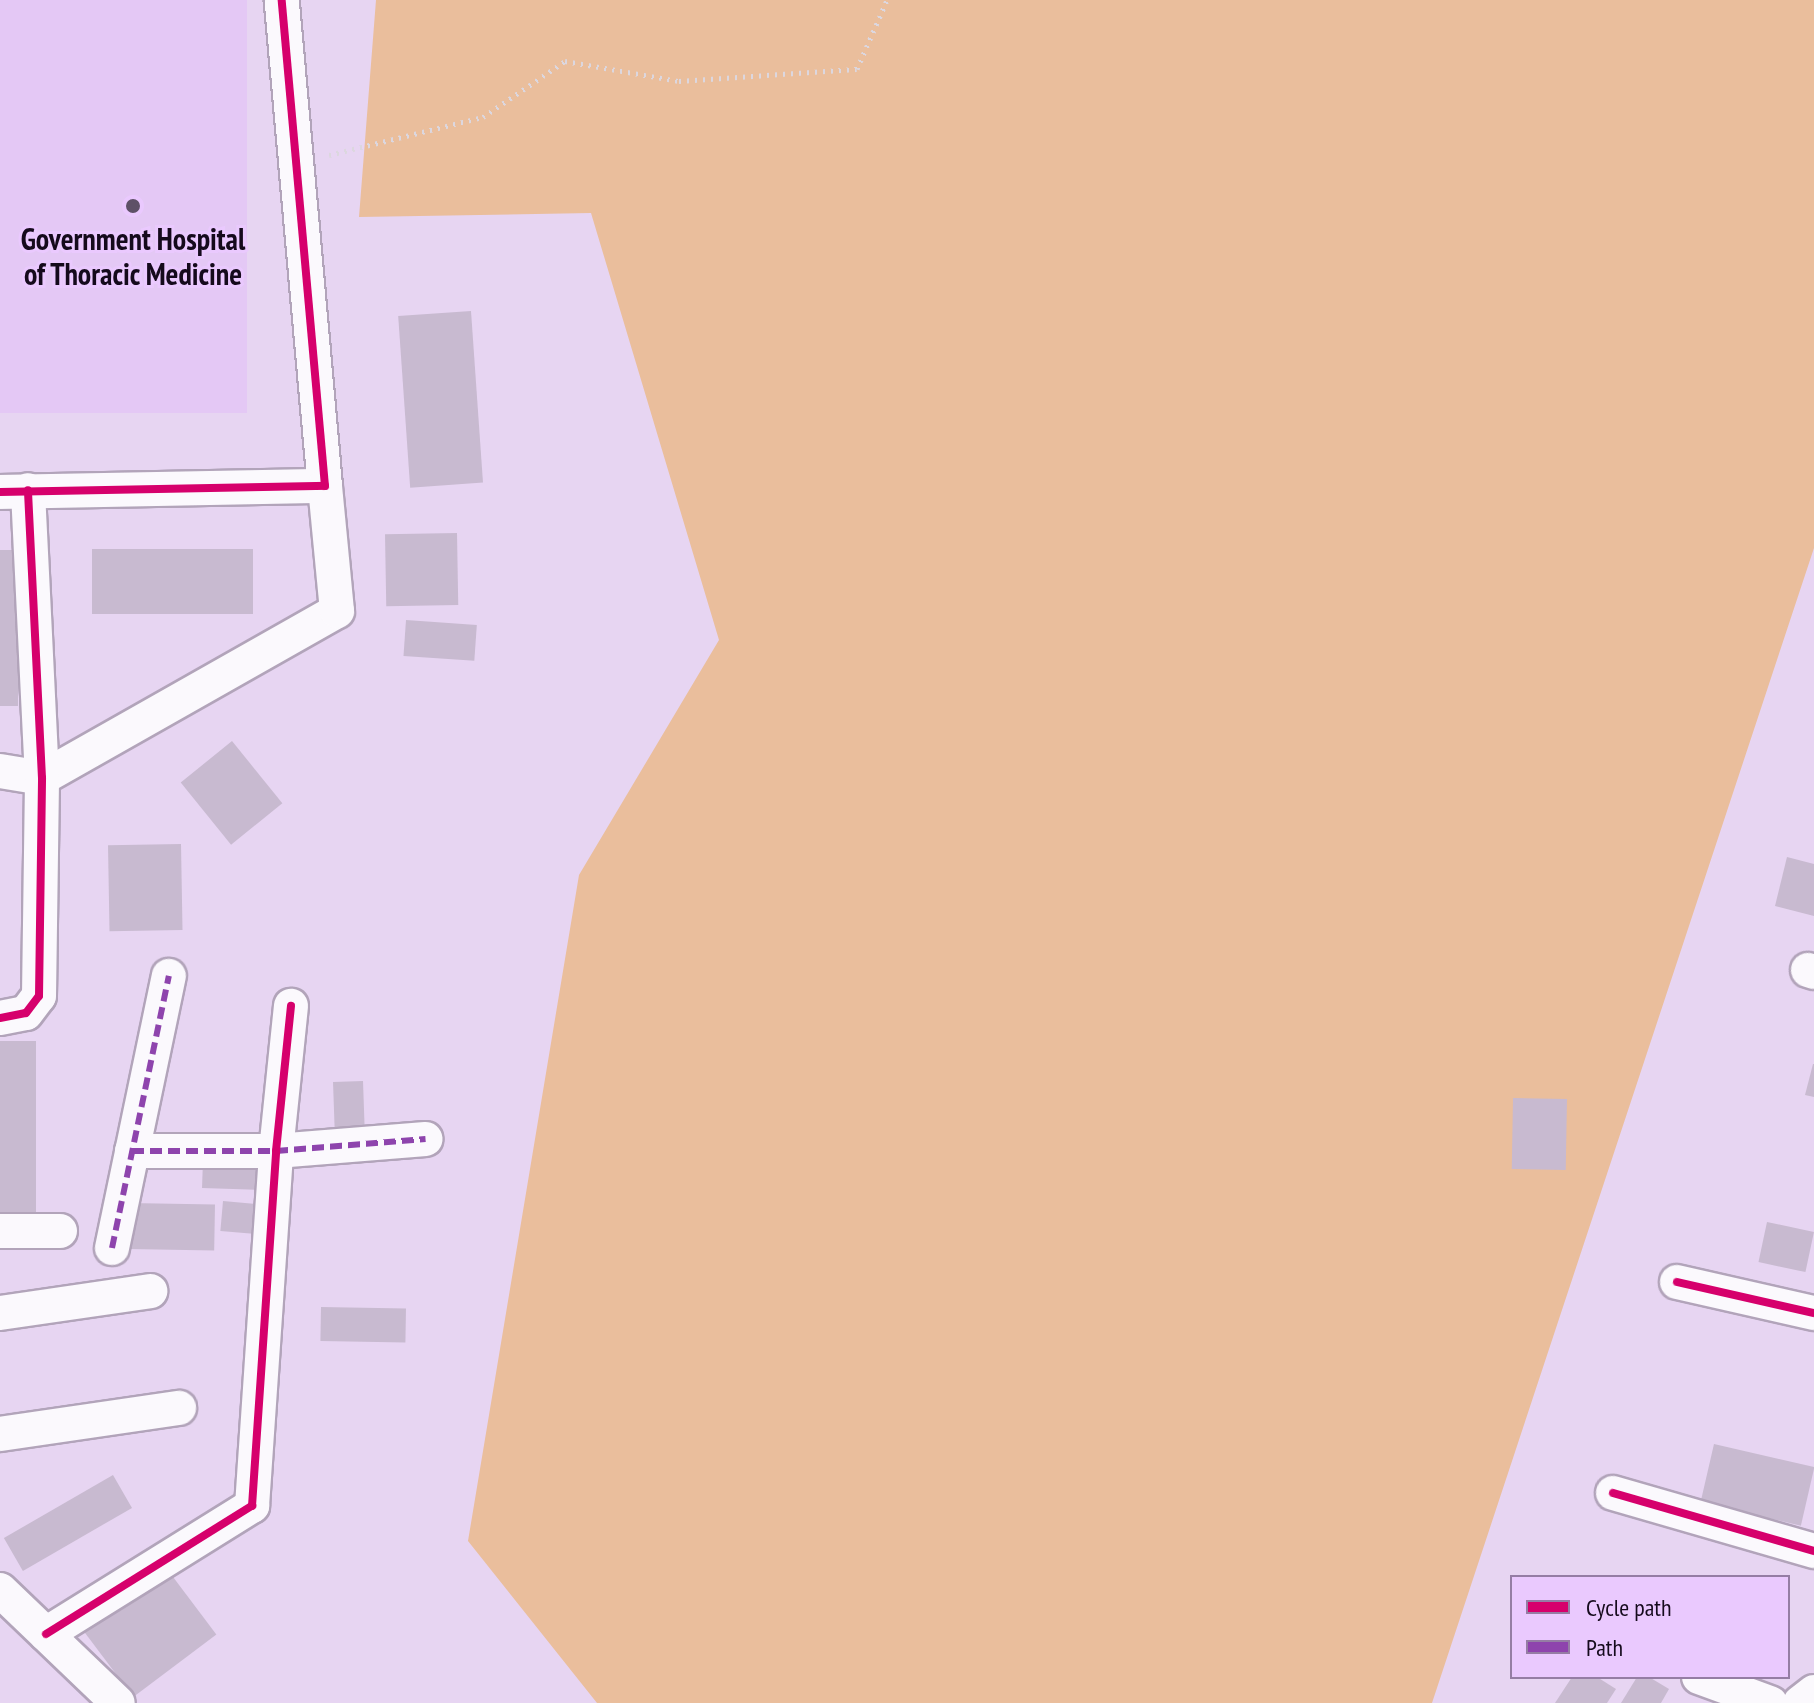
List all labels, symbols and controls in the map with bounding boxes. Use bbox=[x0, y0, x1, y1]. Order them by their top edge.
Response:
marker: Government Hospital of Thoracic Medicine bbox=[122, 195, 144, 217]
place label: Government Hospital of Thoracic Medicine bbox=[21, 221, 245, 292]
legend bbox=[1510, 1575, 1790, 1679]
text: Cycle path bbox=[1586, 1592, 1672, 1623]
text: Path bbox=[1586, 1632, 1623, 1663]

